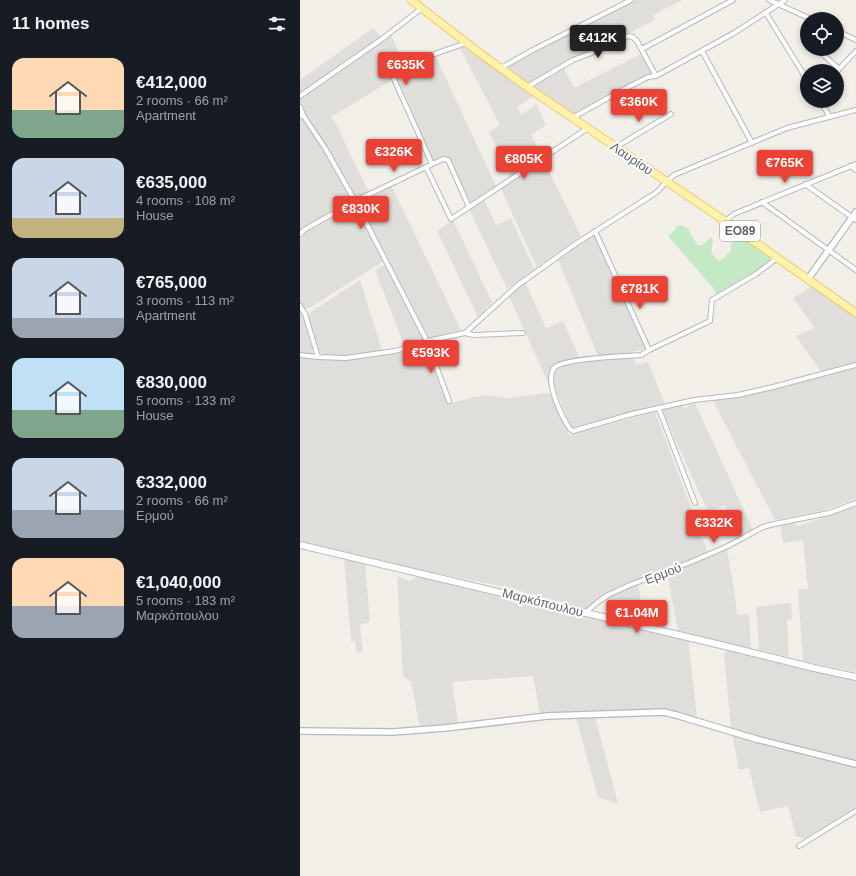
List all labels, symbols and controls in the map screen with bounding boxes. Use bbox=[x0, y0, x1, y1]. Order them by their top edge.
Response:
map controls bbox=[800, 12, 844, 108]
button: locate bbox=[800, 12, 844, 56]
icon: filters bbox=[266, 13, 288, 35]
text: 11 homes bbox=[12, 14, 90, 33]
pin: €412K bbox=[570, 25, 626, 59]
text: €412K bbox=[579, 30, 617, 45]
pin: €635K bbox=[378, 52, 434, 86]
text: €635K bbox=[387, 57, 425, 72]
button: layers bbox=[800, 64, 844, 108]
text: €412,000 bbox=[136, 73, 207, 92]
icon: home bbox=[44, 74, 92, 122]
pin: €360K bbox=[611, 89, 667, 123]
text: 2 rooms · 66 m² bbox=[136, 93, 228, 108]
text: €360K bbox=[620, 94, 658, 109]
text: Apartment bbox=[136, 108, 196, 123]
pin: €326K bbox=[366, 139, 422, 173]
street label: Λαυρίου bbox=[608, 139, 656, 178]
text: €326K bbox=[375, 144, 413, 159]
pin: €805K bbox=[496, 146, 552, 180]
pin: €765K bbox=[757, 150, 813, 184]
text: €805K bbox=[505, 151, 543, 166]
text: €765K bbox=[766, 155, 804, 170]
text: €635,000 bbox=[136, 173, 207, 192]
icon: home bbox=[44, 174, 92, 222]
text: 4 rooms · 108 m² bbox=[136, 193, 235, 208]
pin: €830K bbox=[333, 196, 389, 230]
text: €830K bbox=[342, 201, 380, 216]
text: House bbox=[136, 208, 174, 223]
road number: ΕΟ89 bbox=[720, 221, 760, 241]
text: €765,000 bbox=[136, 273, 207, 292]
icon: home bbox=[44, 274, 92, 322]
pin: €781K bbox=[612, 276, 668, 310]
text: €781K bbox=[621, 281, 659, 296]
text: 3 rooms · 113 m² bbox=[136, 293, 234, 308]
text: Apartment bbox=[136, 308, 196, 323]
pin: €593K bbox=[403, 340, 459, 374]
text: €593K bbox=[412, 345, 450, 360]
text: €830,000 bbox=[136, 373, 207, 392]
icon: home bbox=[44, 374, 92, 422]
text: 5 rooms · 133 m² bbox=[136, 393, 235, 408]
text: House bbox=[136, 408, 174, 423]
text: €332,000 bbox=[136, 473, 207, 492]
icon: home bbox=[44, 474, 92, 522]
text: 2 rooms · 66 m² bbox=[136, 493, 228, 508]
text: Ερμού bbox=[136, 508, 174, 523]
pin: €332K bbox=[686, 510, 742, 544]
text: €332K bbox=[695, 515, 733, 530]
street label: Ερμού bbox=[643, 560, 684, 587]
text: €1,040,000 bbox=[136, 573, 221, 592]
icon: home bbox=[44, 574, 92, 622]
street label: Μαρκόπουλου bbox=[501, 585, 585, 620]
text: 5 rooms · 183 m² bbox=[136, 593, 235, 608]
pin: €1.04M bbox=[604, 600, 670, 634]
text: €1.04M bbox=[615, 605, 659, 620]
text: Μαρκόπουλου bbox=[136, 608, 219, 623]

